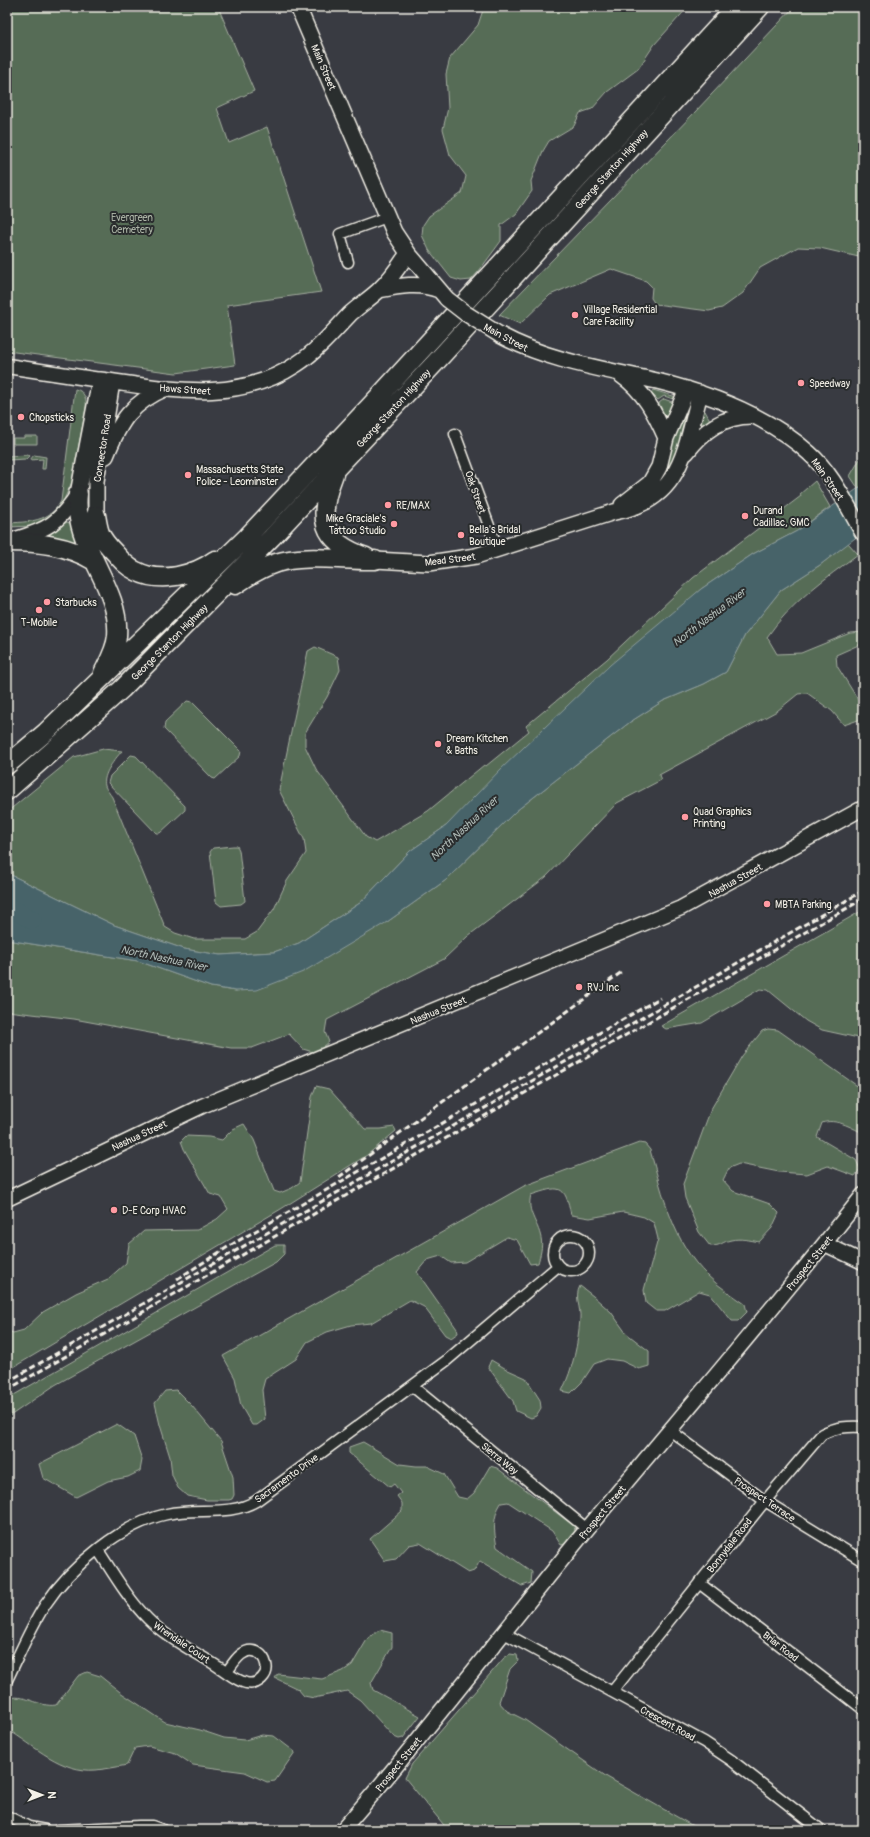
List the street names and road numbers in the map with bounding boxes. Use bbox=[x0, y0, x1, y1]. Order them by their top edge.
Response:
street label: Main Street bbox=[308, 43, 338, 93]
street label: George Stanton Highway bbox=[573, 127, 651, 212]
street label: Main Street bbox=[481, 321, 531, 355]
street label: George Stanton Highway bbox=[354, 366, 434, 450]
street label: Haws Street bbox=[159, 382, 212, 398]
street label: Connector Road bbox=[92, 413, 114, 483]
street label: Main Street bbox=[808, 456, 847, 504]
street label: Oak Street bbox=[462, 469, 488, 516]
street label: Mead Street bbox=[424, 551, 477, 569]
street label: George Stanton Highway bbox=[129, 601, 211, 683]
street label: Nashua Street bbox=[707, 861, 765, 901]
street label: Nashua Street bbox=[409, 994, 469, 1028]
street label: Nashua Street bbox=[110, 1117, 170, 1154]
street label: Prospect Street bbox=[784, 1233, 836, 1293]
street label: Sierra Way bbox=[479, 1440, 521, 1478]
street label: Sacramento Drive bbox=[252, 1452, 321, 1506]
street label: Prospect Terrace bbox=[732, 1475, 797, 1525]
street label: Prospect Street bbox=[577, 1483, 629, 1542]
street label: Bonnydale Road bbox=[705, 1516, 755, 1575]
street label: Wrendale Court bbox=[151, 1620, 213, 1667]
street label: Briar Road bbox=[760, 1629, 801, 1665]
street label: Crescent Road bbox=[638, 1704, 697, 1744]
street label: Prospect Street bbox=[373, 1734, 425, 1794]

